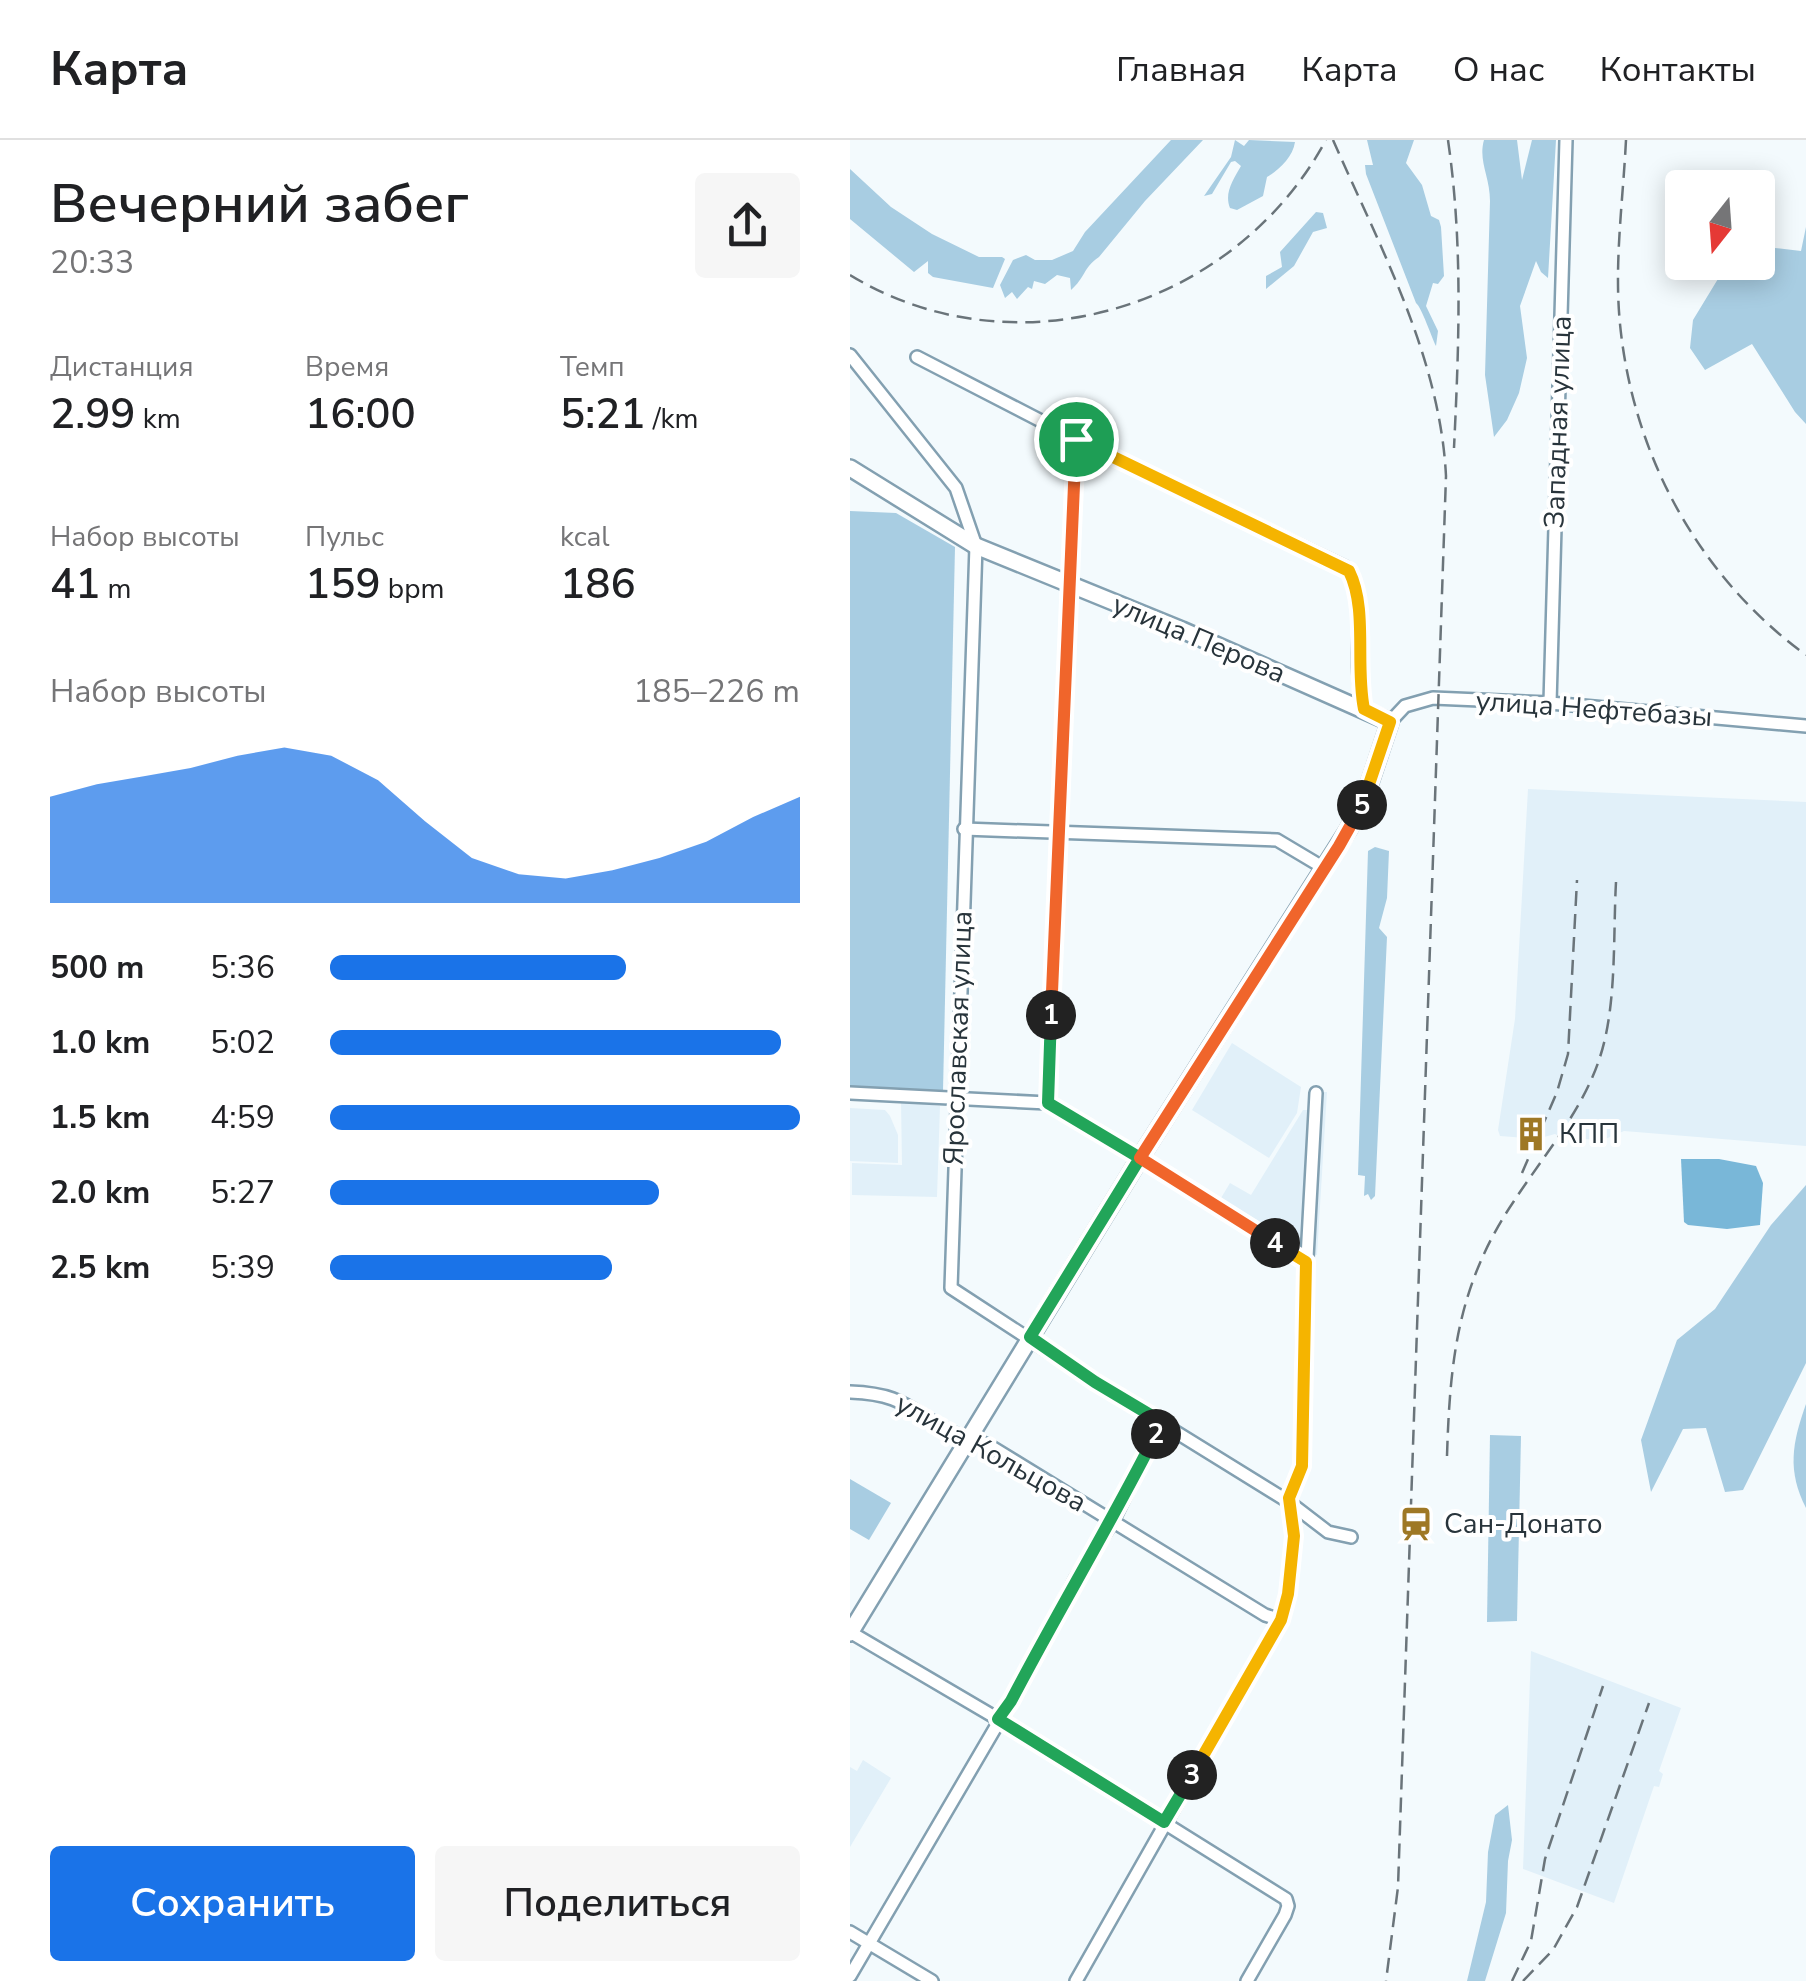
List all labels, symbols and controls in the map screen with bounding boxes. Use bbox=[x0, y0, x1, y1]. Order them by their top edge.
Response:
text: Карта bbox=[50, 36, 188, 102]
text: Главная bbox=[1116, 46, 1246, 93]
text: Карта bbox=[1301, 46, 1398, 93]
text: О нас bbox=[1453, 46, 1545, 93]
text: Контакты bbox=[1600, 46, 1756, 93]
text: Вечерний забег bbox=[50, 166, 469, 241]
north arrow bbox=[1665, 170, 1775, 280]
map controls bbox=[1665, 170, 1775, 280]
button: share bbox=[695, 173, 800, 278]
text: 20:33 bbox=[50, 241, 134, 284]
street label: Западная улица bbox=[1535, 315, 1581, 529]
text: Дистанция bbox=[50, 348, 194, 386]
text: Время bbox=[305, 348, 389, 386]
text: Темп bbox=[560, 348, 625, 386]
text: 2.99 bbox=[50, 386, 136, 443]
text: 16:00 bbox=[305, 386, 416, 443]
text: 5:21 bbox=[560, 386, 646, 443]
pin bbox=[1034, 397, 1119, 482]
text: km bbox=[136, 400, 181, 438]
text: /km bbox=[646, 400, 699, 438]
icon: arrive bbox=[1049, 412, 1104, 467]
text: Набор высоты bbox=[50, 518, 240, 556]
text: Пульс bbox=[305, 518, 384, 556]
text: kcal bbox=[560, 518, 610, 556]
text: 41 bbox=[50, 556, 100, 613]
text: 159 bbox=[305, 556, 381, 613]
text: 186 bbox=[560, 556, 636, 613]
text: m bbox=[100, 570, 132, 608]
text: bpm bbox=[381, 570, 444, 608]
street label: улица Перова bbox=[1107, 585, 1291, 693]
text: Набор высоты bbox=[50, 670, 267, 713]
text: 185–226 m bbox=[633, 670, 800, 713]
street label: улица Нефтебазы bbox=[1475, 682, 1713, 736]
pin: 5 bbox=[1337, 780, 1387, 830]
text: 5 bbox=[1354, 786, 1370, 824]
street label: Ярославская улица bbox=[935, 910, 981, 1166]
text: 500 m bbox=[50, 946, 144, 989]
text: 5:36 bbox=[210, 946, 275, 989]
pin: 1 bbox=[1026, 990, 1076, 1040]
text: 1 bbox=[1043, 996, 1059, 1034]
text: 1.0 km bbox=[50, 1021, 150, 1064]
text: 5:02 bbox=[210, 1021, 275, 1064]
text: 1.5 km bbox=[50, 1096, 150, 1139]
text: 4:59 bbox=[210, 1096, 275, 1139]
building icon: КПП bbox=[1512, 1115, 1550, 1153]
place label: КПП bbox=[1559, 1115, 1619, 1153]
text: 2.0 km bbox=[50, 1171, 150, 1214]
text: 5:27 bbox=[210, 1171, 275, 1214]
pin: 4 bbox=[1250, 1218, 1300, 1268]
text: 4 bbox=[1267, 1224, 1283, 1262]
text: 2.5 km bbox=[50, 1246, 150, 1289]
text: 5:39 bbox=[210, 1246, 275, 1289]
street label: улица Кольцова bbox=[889, 1385, 1093, 1521]
pin: 2 bbox=[1131, 1409, 1181, 1459]
text: 2 bbox=[1148, 1415, 1164, 1453]
station icon: Сан-Донато bbox=[1397, 1505, 1435, 1543]
place label: Сан-Донато bbox=[1444, 1505, 1603, 1543]
pin: 3 bbox=[1167, 1750, 1217, 1800]
text: 3 bbox=[1184, 1756, 1200, 1794]
button: Сохранить bbox=[50, 1846, 415, 1961]
button: Поделиться bbox=[435, 1846, 800, 1961]

